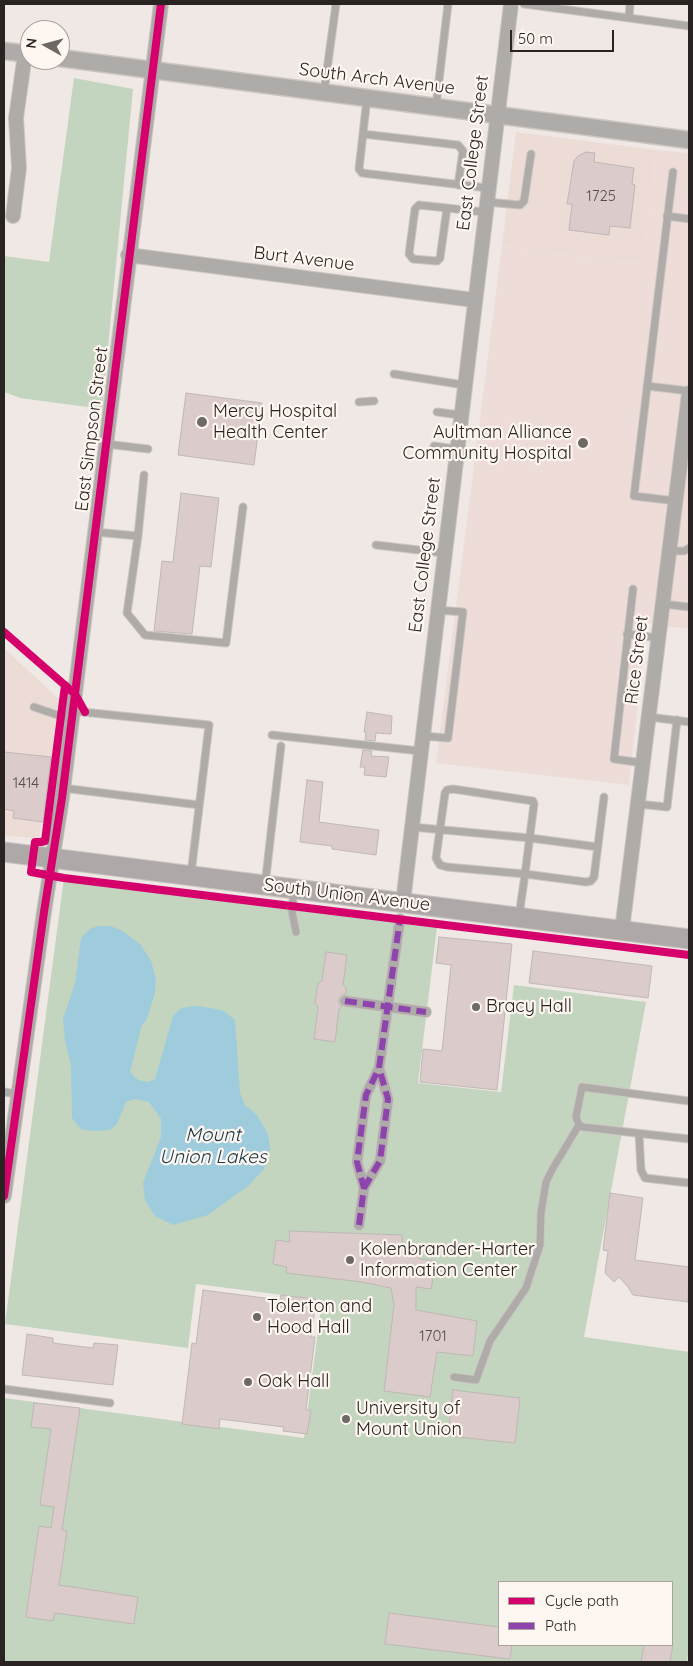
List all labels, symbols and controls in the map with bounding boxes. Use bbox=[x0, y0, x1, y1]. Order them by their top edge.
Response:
north arrow bbox=[20, 20, 70, 70]
scale bar bbox=[513, 20, 617, 52]
text: 50 m bbox=[518, 29, 553, 48]
text: N bbox=[22, 37, 41, 50]
street label: South Arch Avenue bbox=[298, 59, 456, 99]
street label: East College Street bbox=[453, 74, 493, 232]
house number: 1725 bbox=[586, 187, 616, 205]
street label: Burt Avenue bbox=[252, 242, 356, 276]
street label: East Simpson Street bbox=[71, 345, 113, 513]
place label: Mercy Hospital Health Center bbox=[213, 401, 337, 444]
marker: Mercy Hospital Health Center bbox=[195, 415, 209, 429]
place label: Aultman Alliance Community Hospital bbox=[403, 422, 572, 464]
marker: Aultman Alliance Community Hospital bbox=[576, 436, 590, 450]
street label: East College Street bbox=[405, 476, 445, 634]
street label: Rice Street bbox=[621, 614, 653, 706]
house number: 1414 bbox=[13, 774, 39, 792]
street label: South Union Avenue bbox=[263, 874, 431, 916]
place label: Bracy Hall bbox=[486, 996, 572, 1018]
marker: Bracy Hall bbox=[470, 1001, 482, 1013]
water label: Mount Union Lakes bbox=[159, 1124, 267, 1168]
place label: Kolenbrander-Harter Information Center bbox=[360, 1239, 535, 1282]
marker: Kolenbrander-Harter Information Center bbox=[344, 1254, 356, 1266]
place label: Tolerton and Hood Hall bbox=[267, 1296, 372, 1338]
marker: Tolerton and Hood Hall bbox=[251, 1311, 263, 1323]
house number: 1701 bbox=[419, 1327, 447, 1345]
place label: Oak Hall bbox=[258, 1371, 329, 1393]
marker: Oak Hall bbox=[242, 1376, 254, 1388]
place label: University of Mount Union bbox=[356, 1398, 462, 1440]
marker: University of Mount Union bbox=[340, 1413, 352, 1425]
legend bbox=[498, 1581, 673, 1646]
text: Cycle path bbox=[545, 1591, 619, 1610]
text: Path bbox=[545, 1616, 577, 1635]

